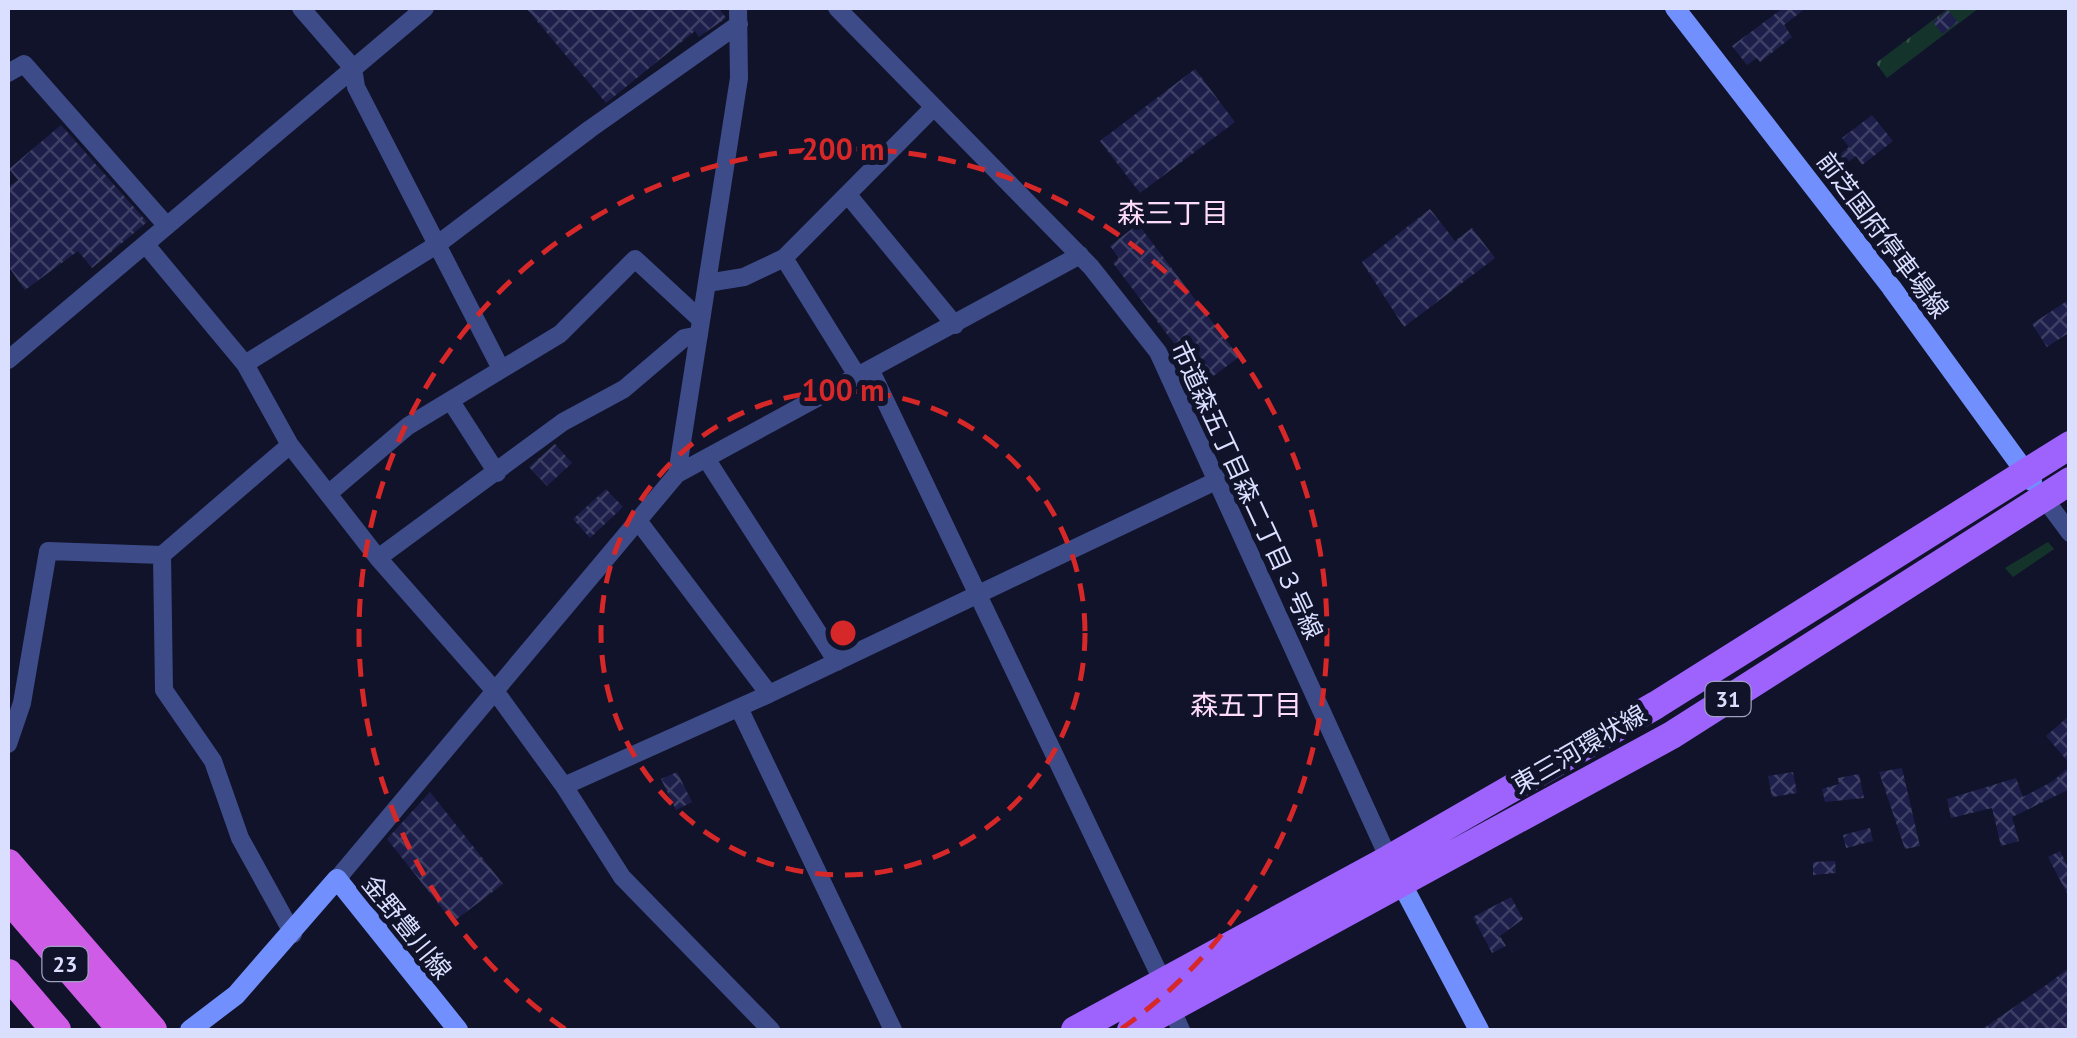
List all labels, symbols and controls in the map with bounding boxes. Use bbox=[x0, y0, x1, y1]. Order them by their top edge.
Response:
text: 200 m bbox=[802, 129, 884, 168]
street label: 前芝国府停車場線 bbox=[1810, 146, 1956, 324]
district label: 森三丁目 bbox=[1117, 194, 1229, 231]
street label: 市道森五丁目森二丁目３号線 bbox=[1164, 336, 1330, 644]
text: 100 m bbox=[802, 370, 884, 409]
centre of rings bbox=[825, 615, 861, 651]
road number: 31 bbox=[1706, 682, 1750, 716]
district label: 森五丁目 bbox=[1190, 686, 1302, 723]
street label: 東三河環状線 bbox=[1506, 698, 1652, 800]
street label: 金野豊川線 bbox=[355, 868, 459, 986]
road number: 23 bbox=[42, 947, 88, 981]

